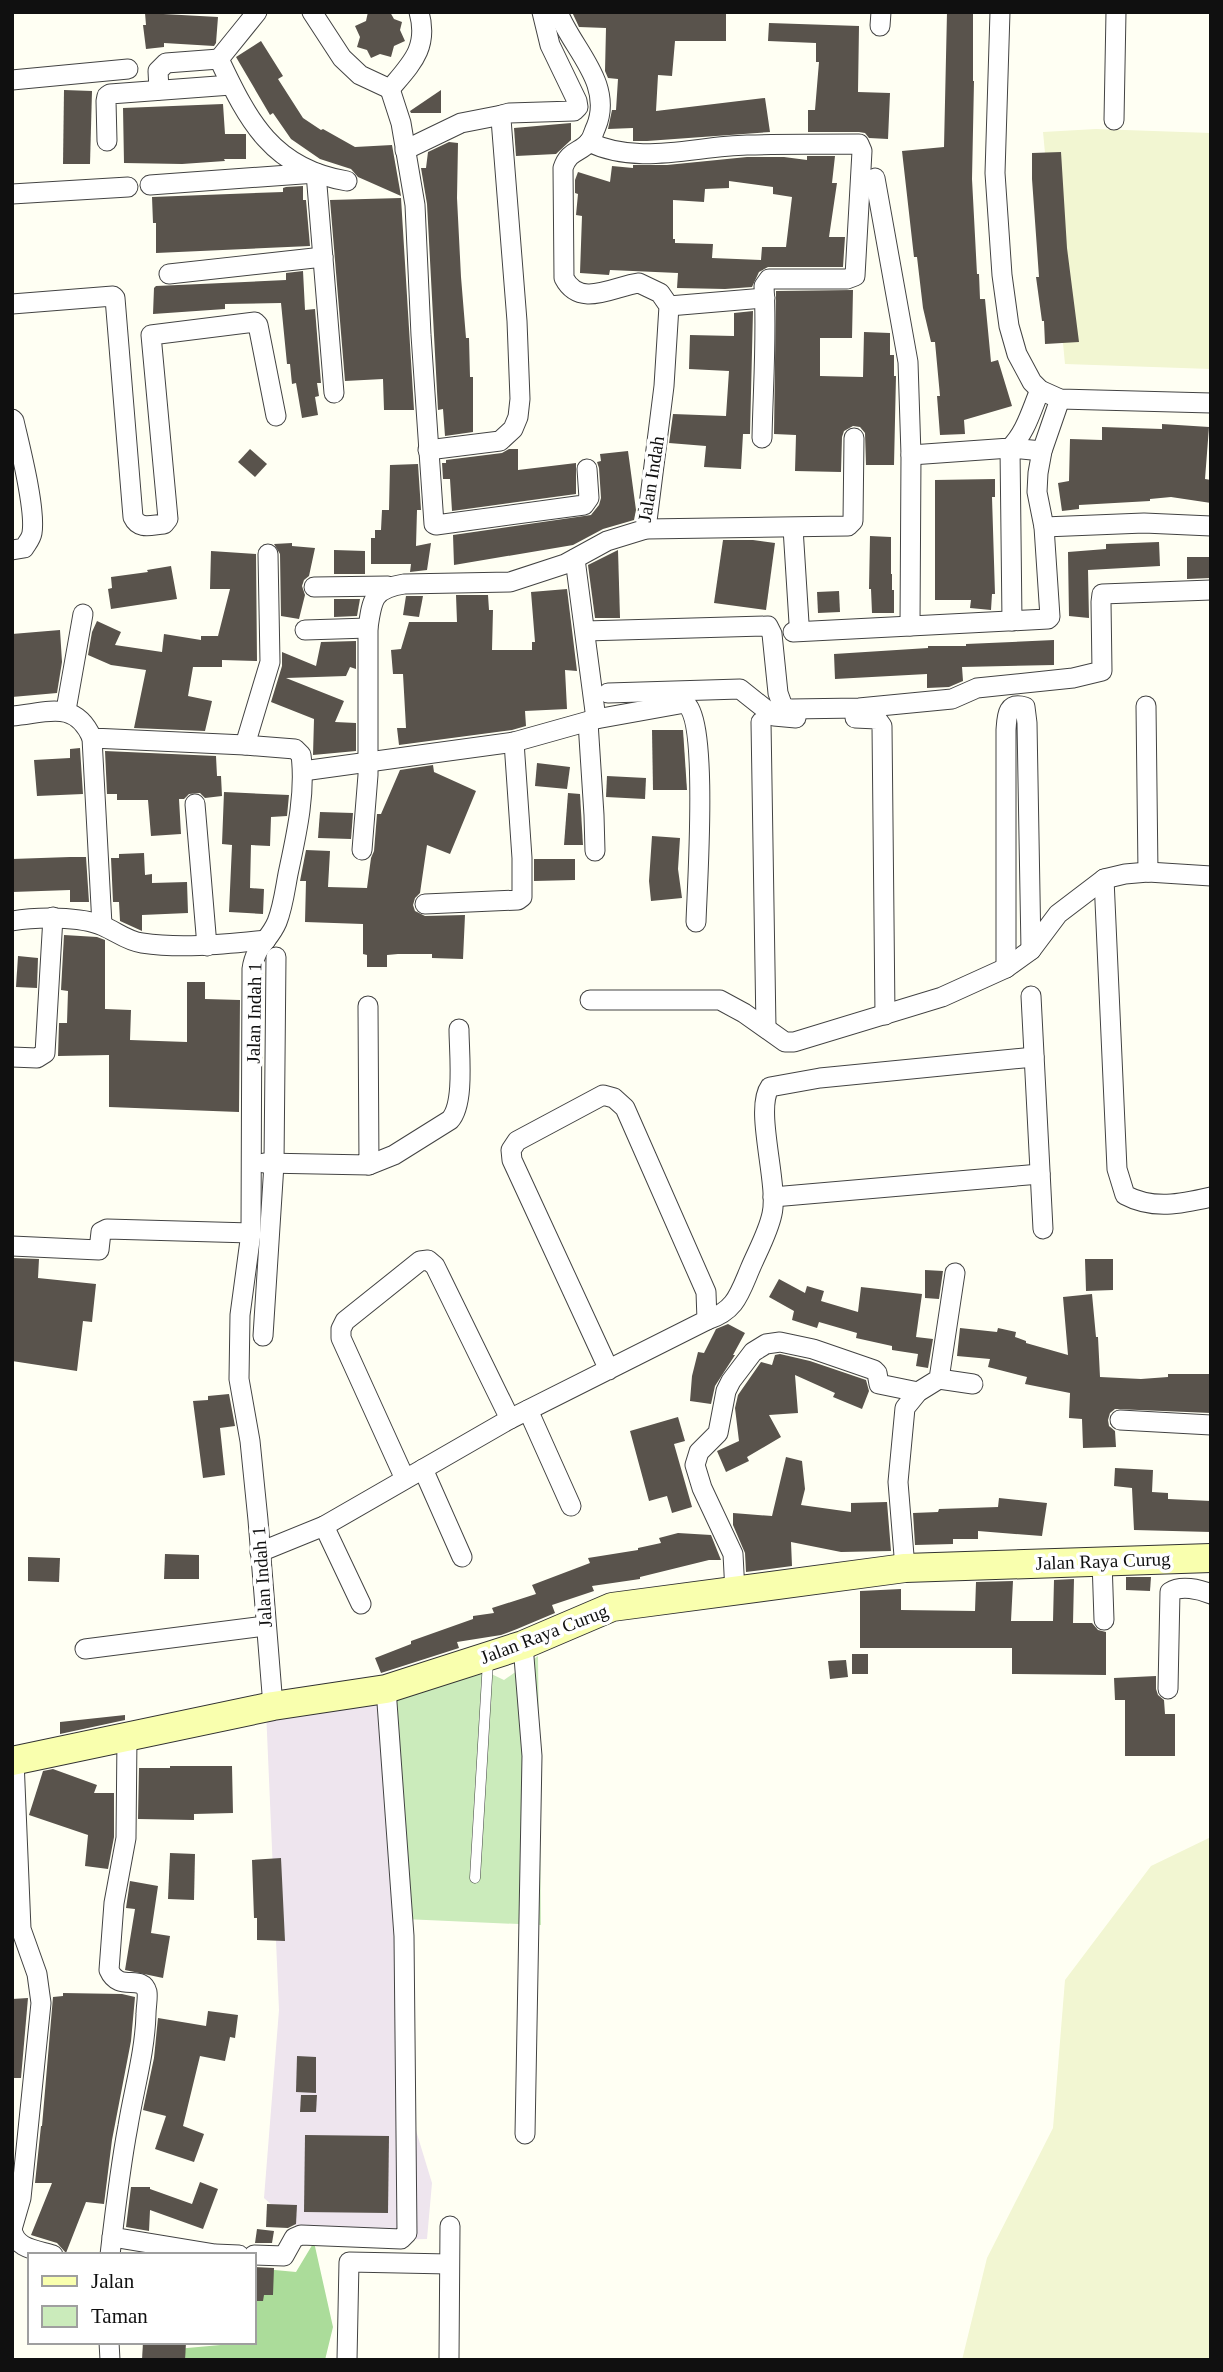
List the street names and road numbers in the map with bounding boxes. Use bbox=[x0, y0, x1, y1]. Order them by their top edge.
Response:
street label: Jalan Indah bbox=[634, 434, 668, 524]
street label: Jalan Indah 1 bbox=[243, 962, 265, 1064]
street label: Jalan Indah 1 bbox=[248, 1526, 276, 1628]
street label: Jalan Raya Curug bbox=[1035, 1548, 1171, 1574]
street label: Jalan Raya Curug bbox=[477, 1600, 611, 1668]

